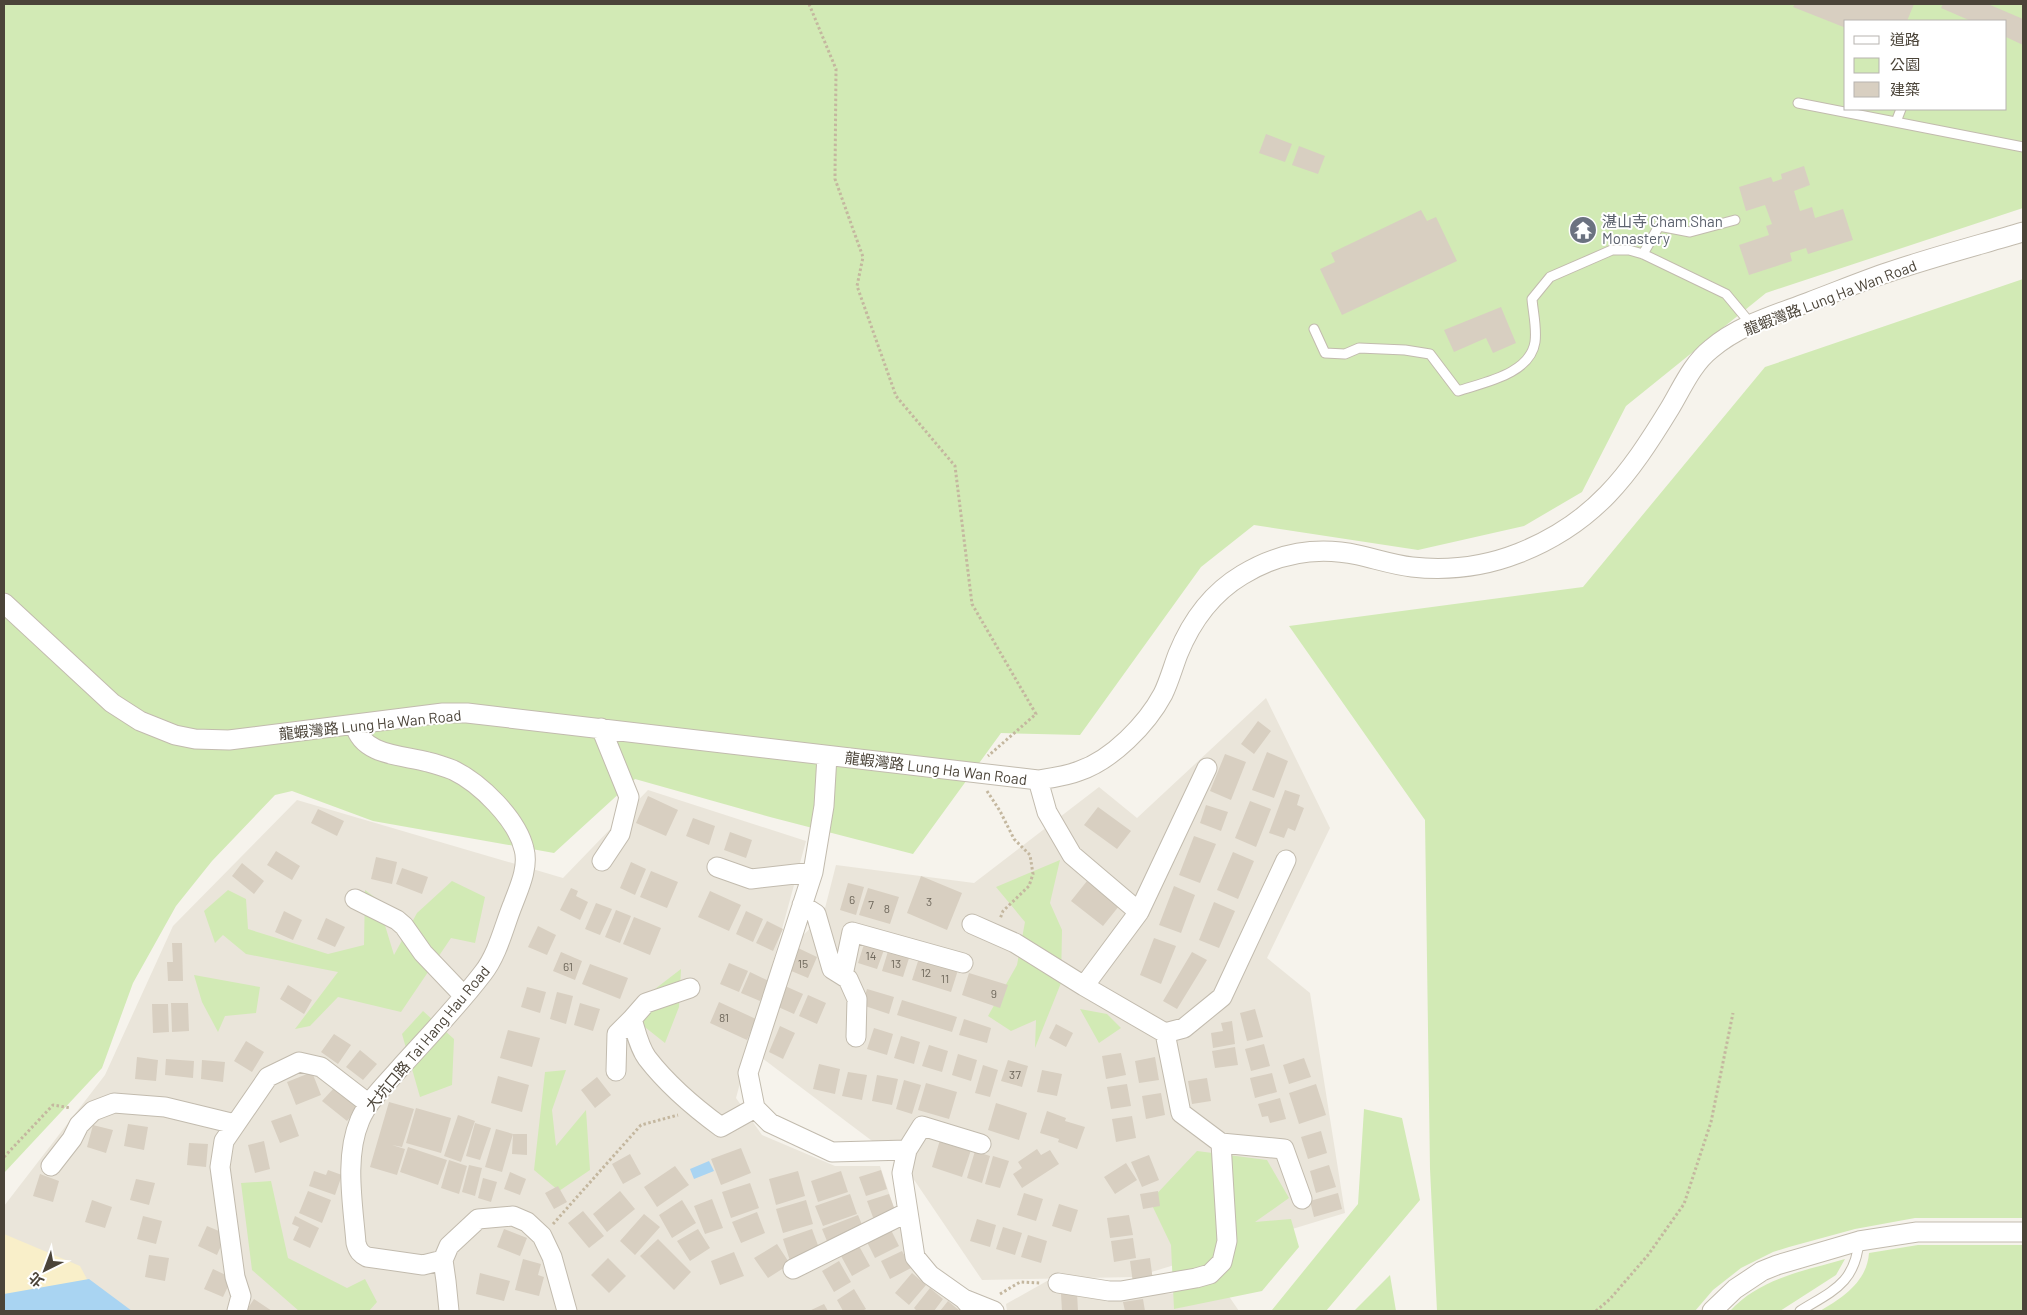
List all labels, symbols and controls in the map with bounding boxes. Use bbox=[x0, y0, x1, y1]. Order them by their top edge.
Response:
legend bbox=[1844, 20, 2007, 110]
text: 道路 bbox=[1890, 30, 1920, 48]
text: 公園 bbox=[1890, 55, 1920, 73]
text: 建築 bbox=[1890, 80, 1920, 98]
place label: 湛山寺 Cham Shan Monastery bbox=[1602, 212, 1723, 247]
temple icon: 湛山寺 Cham Shan Monastery bbox=[1568, 215, 1598, 245]
street label: 龍蝦灣路 Lung Ha Wan Road bbox=[1741, 256, 1919, 338]
street label: 龍蝦灣路 Lung Ha Wan Road bbox=[278, 705, 462, 743]
street label: 龍蝦灣路 Lung Ha Wan Road bbox=[844, 748, 1028, 788]
house number: 6 bbox=[849, 892, 855, 906]
house number: 3 bbox=[926, 894, 932, 908]
house number: 7 bbox=[868, 897, 874, 911]
house number: 8 bbox=[884, 901, 890, 915]
house number: 14 bbox=[866, 948, 876, 962]
house number: 15 bbox=[798, 956, 808, 970]
house number: 13 bbox=[891, 956, 901, 970]
house number: 61 bbox=[563, 959, 573, 973]
street label: 大坑口路 Tai Hang Hau Road bbox=[361, 962, 493, 1114]
house number: 12 bbox=[921, 965, 931, 979]
house number: 11 bbox=[941, 971, 949, 985]
house number: 9 bbox=[991, 986, 997, 1000]
house number: 81 bbox=[719, 1010, 729, 1024]
house number: 37 bbox=[1009, 1067, 1021, 1081]
north arrow bbox=[20, 1245, 70, 1295]
text: 北 bbox=[25, 1269, 47, 1291]

